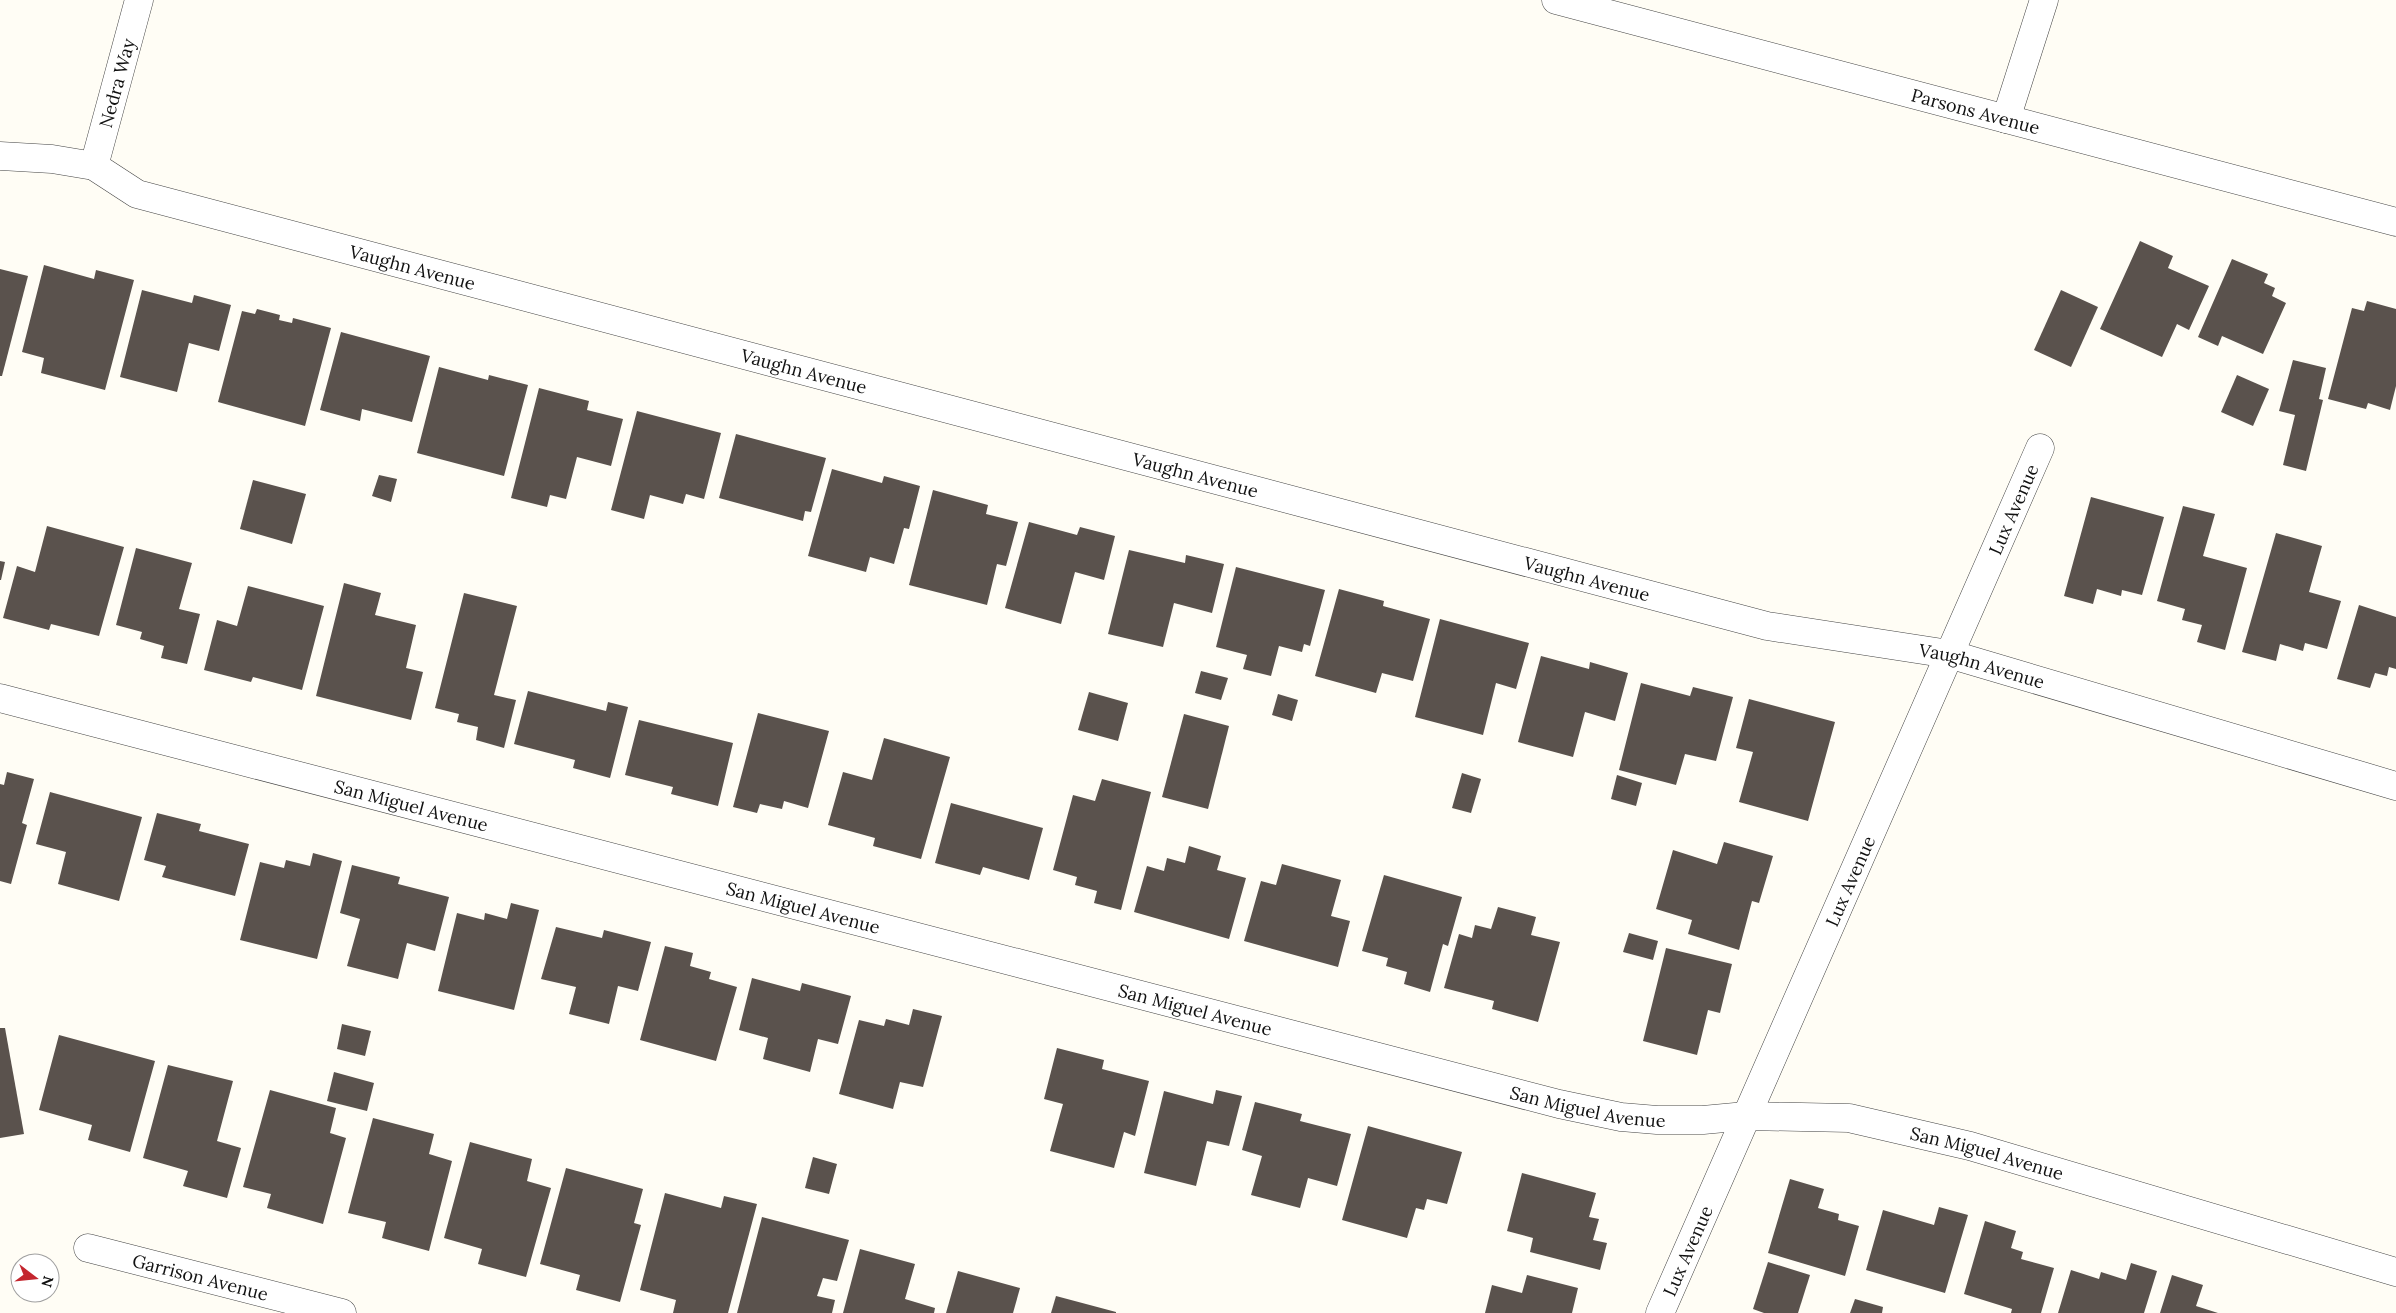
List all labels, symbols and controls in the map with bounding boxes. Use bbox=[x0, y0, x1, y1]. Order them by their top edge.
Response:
street label: Nedra Way bbox=[93, 35, 140, 130]
street label: Parsons Avenue bbox=[1909, 83, 2043, 139]
street label: Vaughn Avenue bbox=[346, 239, 478, 295]
street label: Vaughn Avenue bbox=[738, 343, 870, 399]
street label: Vaughn Avenue bbox=[1129, 447, 1261, 502]
street label: Lux Avenue bbox=[1983, 460, 2043, 558]
street label: Vaughn Avenue bbox=[1521, 550, 1653, 606]
street label: Vaughn Avenue bbox=[1917, 638, 2048, 693]
street label: San Miguel Avenue bbox=[332, 774, 491, 836]
street label: Lux Avenue bbox=[1820, 832, 1880, 930]
street label: San Miguel Avenue bbox=[724, 876, 883, 938]
street label: San Miguel Avenue bbox=[1116, 978, 1275, 1040]
street label: San Miguel Avenue bbox=[1508, 1080, 1666, 1132]
street label: San Miguel Avenue bbox=[1908, 1121, 2067, 1185]
street label: Lux Avenue bbox=[1657, 1202, 1717, 1300]
street label: Garrison Avenue bbox=[130, 1248, 271, 1305]
north arrow bbox=[10, 1253, 60, 1303]
text: N bbox=[37, 1274, 58, 1289]

